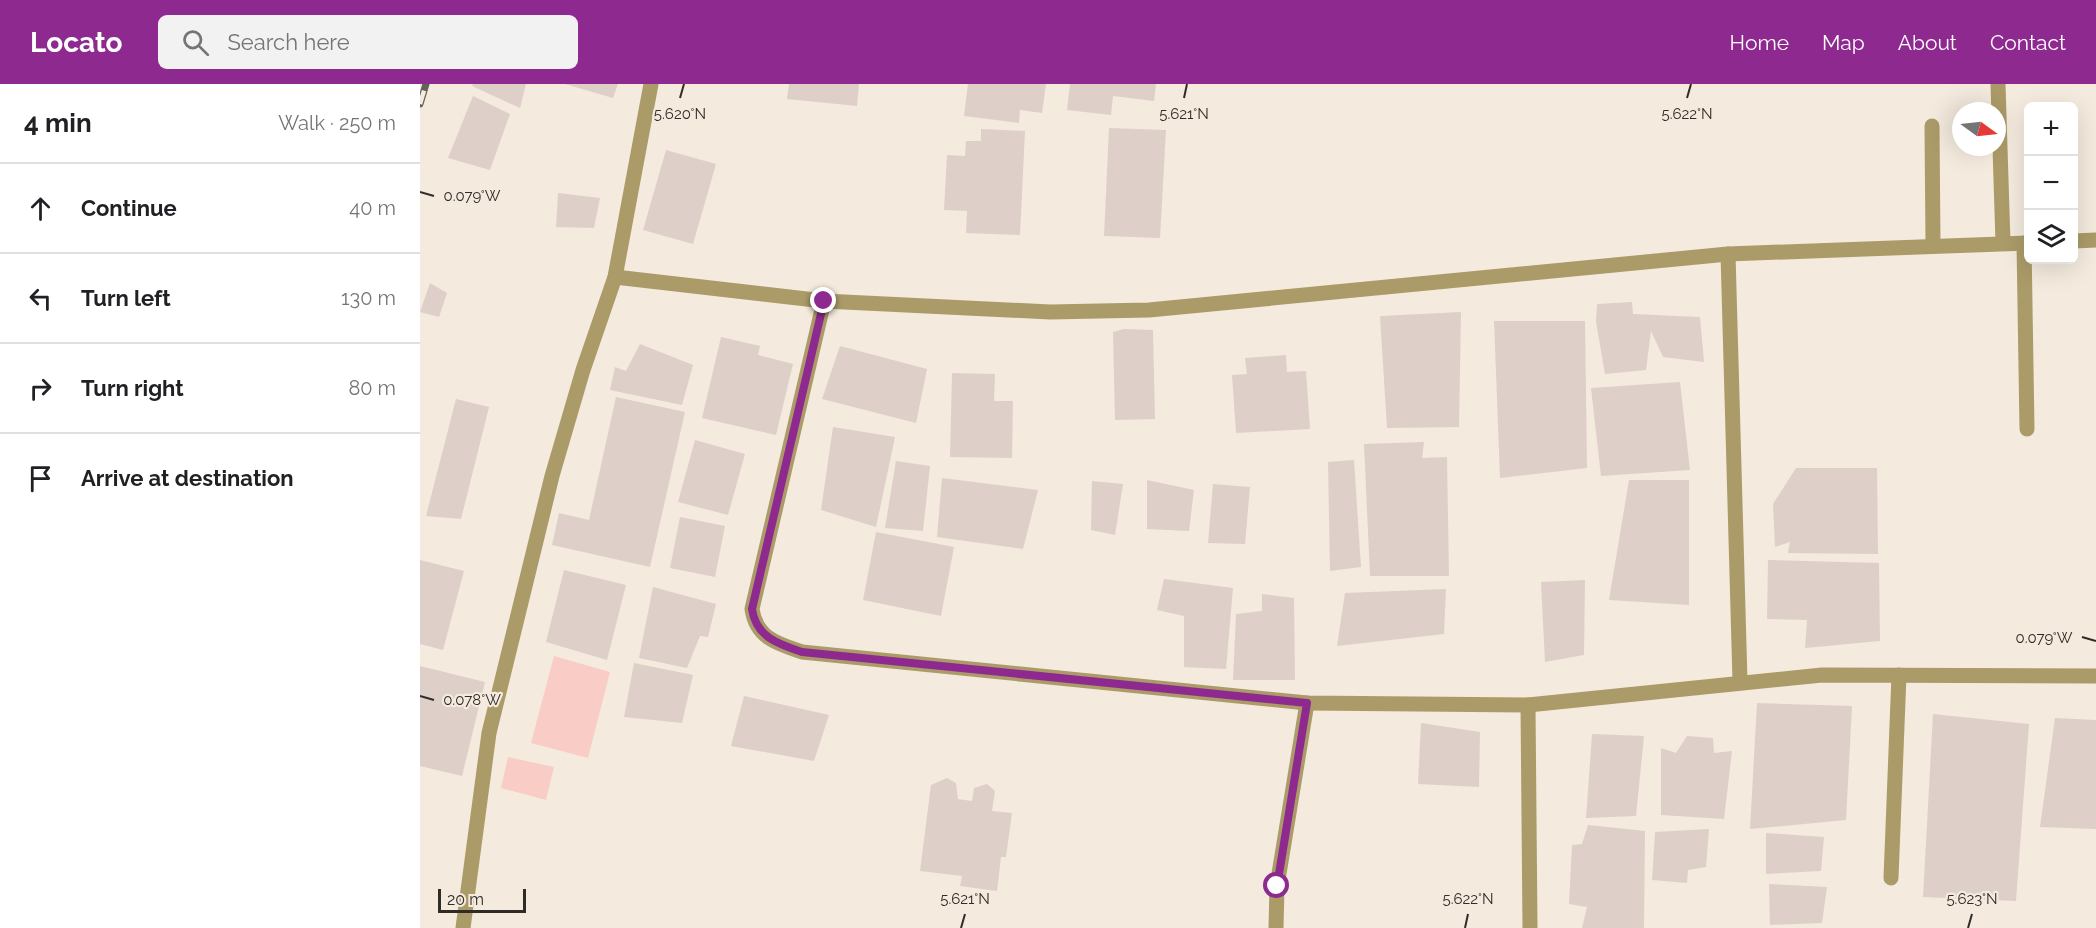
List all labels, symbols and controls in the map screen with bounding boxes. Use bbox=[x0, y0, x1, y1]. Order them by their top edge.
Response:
search box bbox=[158, 15, 578, 69]
text: Locato bbox=[30, 26, 122, 59]
icon: search bbox=[179, 26, 212, 59]
text: Search here bbox=[227, 29, 350, 55]
text: Home bbox=[1730, 30, 1789, 55]
text: Map bbox=[1822, 30, 1865, 55]
text: About bbox=[1898, 30, 1957, 55]
text: Contact bbox=[1990, 30, 2066, 55]
north arrow bbox=[1952, 102, 2006, 156]
map controls bbox=[2024, 102, 2078, 264]
button: + bbox=[2024, 102, 2078, 156]
text: 5.620°N bbox=[654, 105, 706, 123]
text: 5.621°N bbox=[1159, 105, 1209, 123]
text: 5.622°N bbox=[1661, 105, 1713, 123]
text: 4 min bbox=[24, 108, 92, 138]
text: Walk · 250 m bbox=[278, 111, 396, 135]
button: − bbox=[2024, 156, 2078, 210]
text: 0.079°W bbox=[443, 187, 501, 205]
icon: ahead bbox=[24, 192, 57, 225]
text: Continue bbox=[81, 195, 177, 221]
text: 40 m bbox=[349, 196, 396, 220]
button: layers bbox=[2024, 210, 2078, 264]
icon: left bbox=[24, 282, 57, 315]
text: Turn left bbox=[81, 285, 171, 311]
text: 130 m bbox=[341, 286, 396, 310]
route end bbox=[810, 287, 836, 313]
icon: right bbox=[24, 372, 57, 405]
text: Turn right bbox=[81, 375, 184, 401]
text: 80 m bbox=[348, 376, 396, 400]
icon: arrive bbox=[24, 462, 57, 495]
text: Arrive at destination bbox=[81, 465, 294, 491]
text: 0.079°W bbox=[2015, 629, 2073, 647]
text: 0.078°W bbox=[443, 691, 501, 709]
route start bbox=[1263, 872, 1289, 898]
scale bar bbox=[438, 886, 526, 914]
text: 20 m bbox=[447, 890, 484, 909]
text: 5.621°N bbox=[940, 890, 990, 908]
text: 5.622°N bbox=[1442, 890, 1494, 908]
text: 5.623°N bbox=[1946, 890, 1998, 908]

